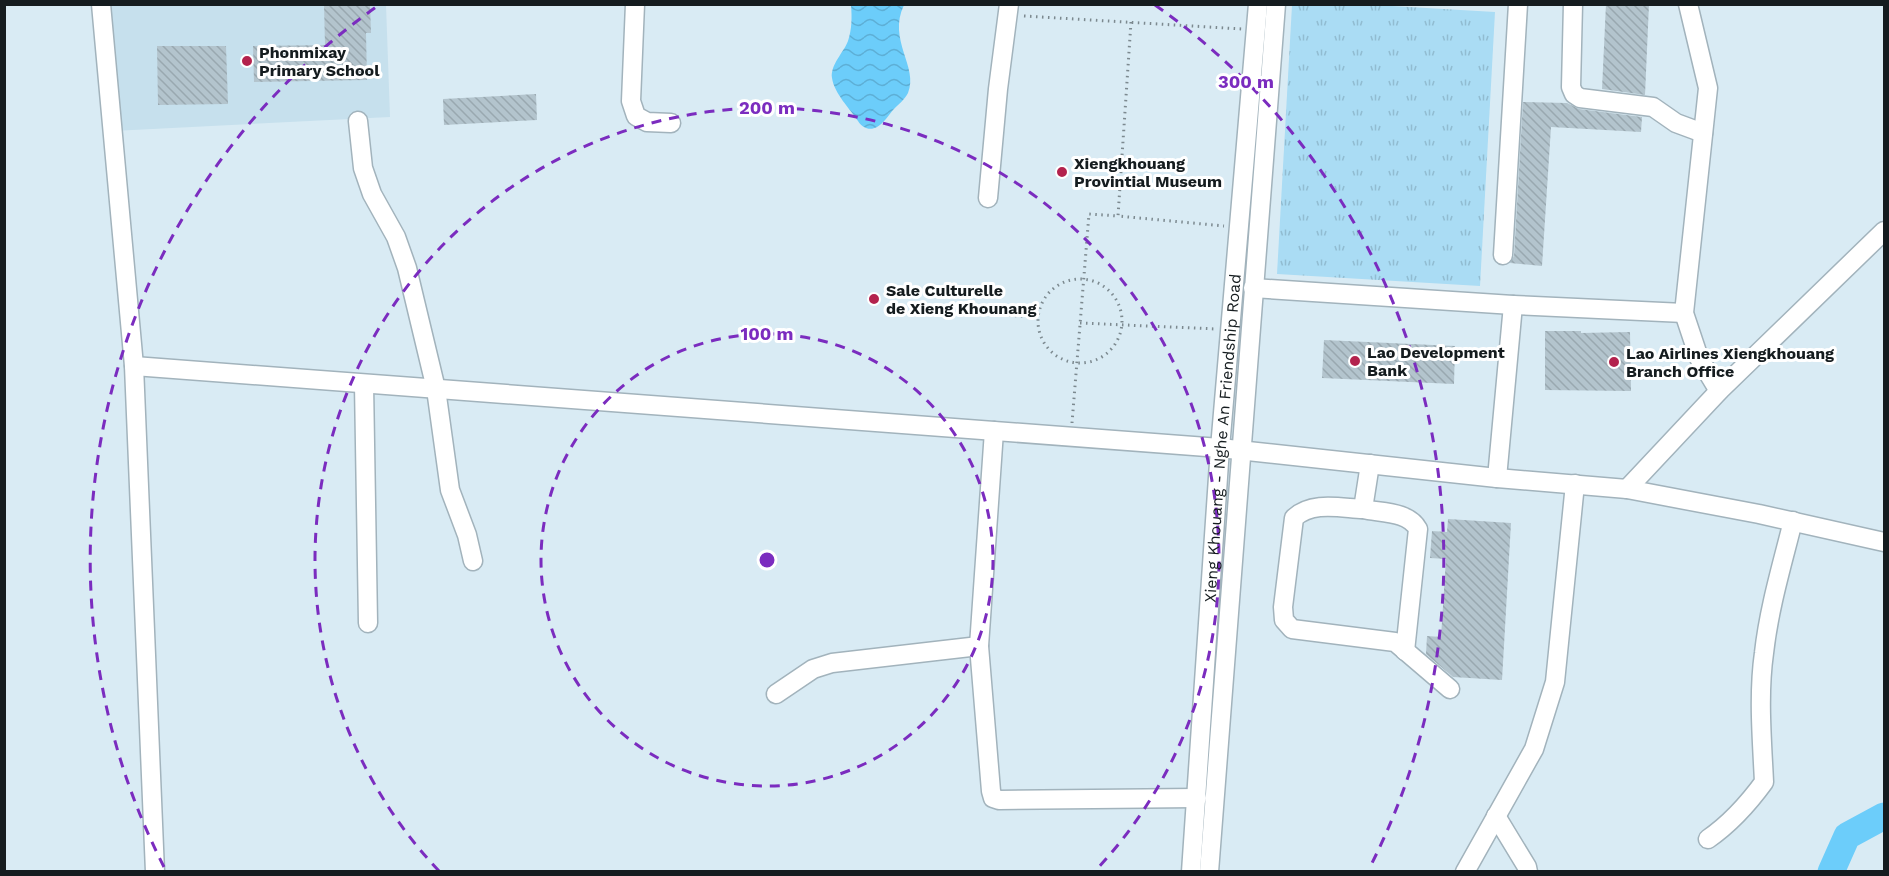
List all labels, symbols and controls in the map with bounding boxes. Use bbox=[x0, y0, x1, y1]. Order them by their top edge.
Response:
place label: Phonmixay Primary School bbox=[259, 43, 380, 80]
marker: Phonmixay Primary School bbox=[240, 54, 254, 68]
text: 300 m bbox=[1218, 71, 1274, 92]
text: 200 m bbox=[739, 97, 795, 118]
place label: Xiengkhouang Provintial Museum bbox=[1074, 154, 1222, 191]
marker: Xiengkhouang Provintial Museum bbox=[1055, 165, 1069, 179]
street label: Xieng Khouang - Nghe An Friendship Road bbox=[1200, 273, 1245, 603]
place label: Sale Culturelle de Xieng Khounang bbox=[886, 281, 1036, 318]
marker: Sale Culturelle de Xieng Khounang bbox=[867, 292, 881, 306]
text: 100 m bbox=[740, 323, 794, 344]
place label: Lao Development Bank bbox=[1367, 343, 1505, 380]
place label: Lao Airlines Xiengkhouang Branch Office bbox=[1626, 344, 1834, 381]
marker: Lao Development Bank bbox=[1348, 354, 1362, 368]
marker: Lao Airlines Xiengkhouang Branch Office bbox=[1607, 355, 1621, 369]
centre of rings bbox=[757, 550, 777, 570]

